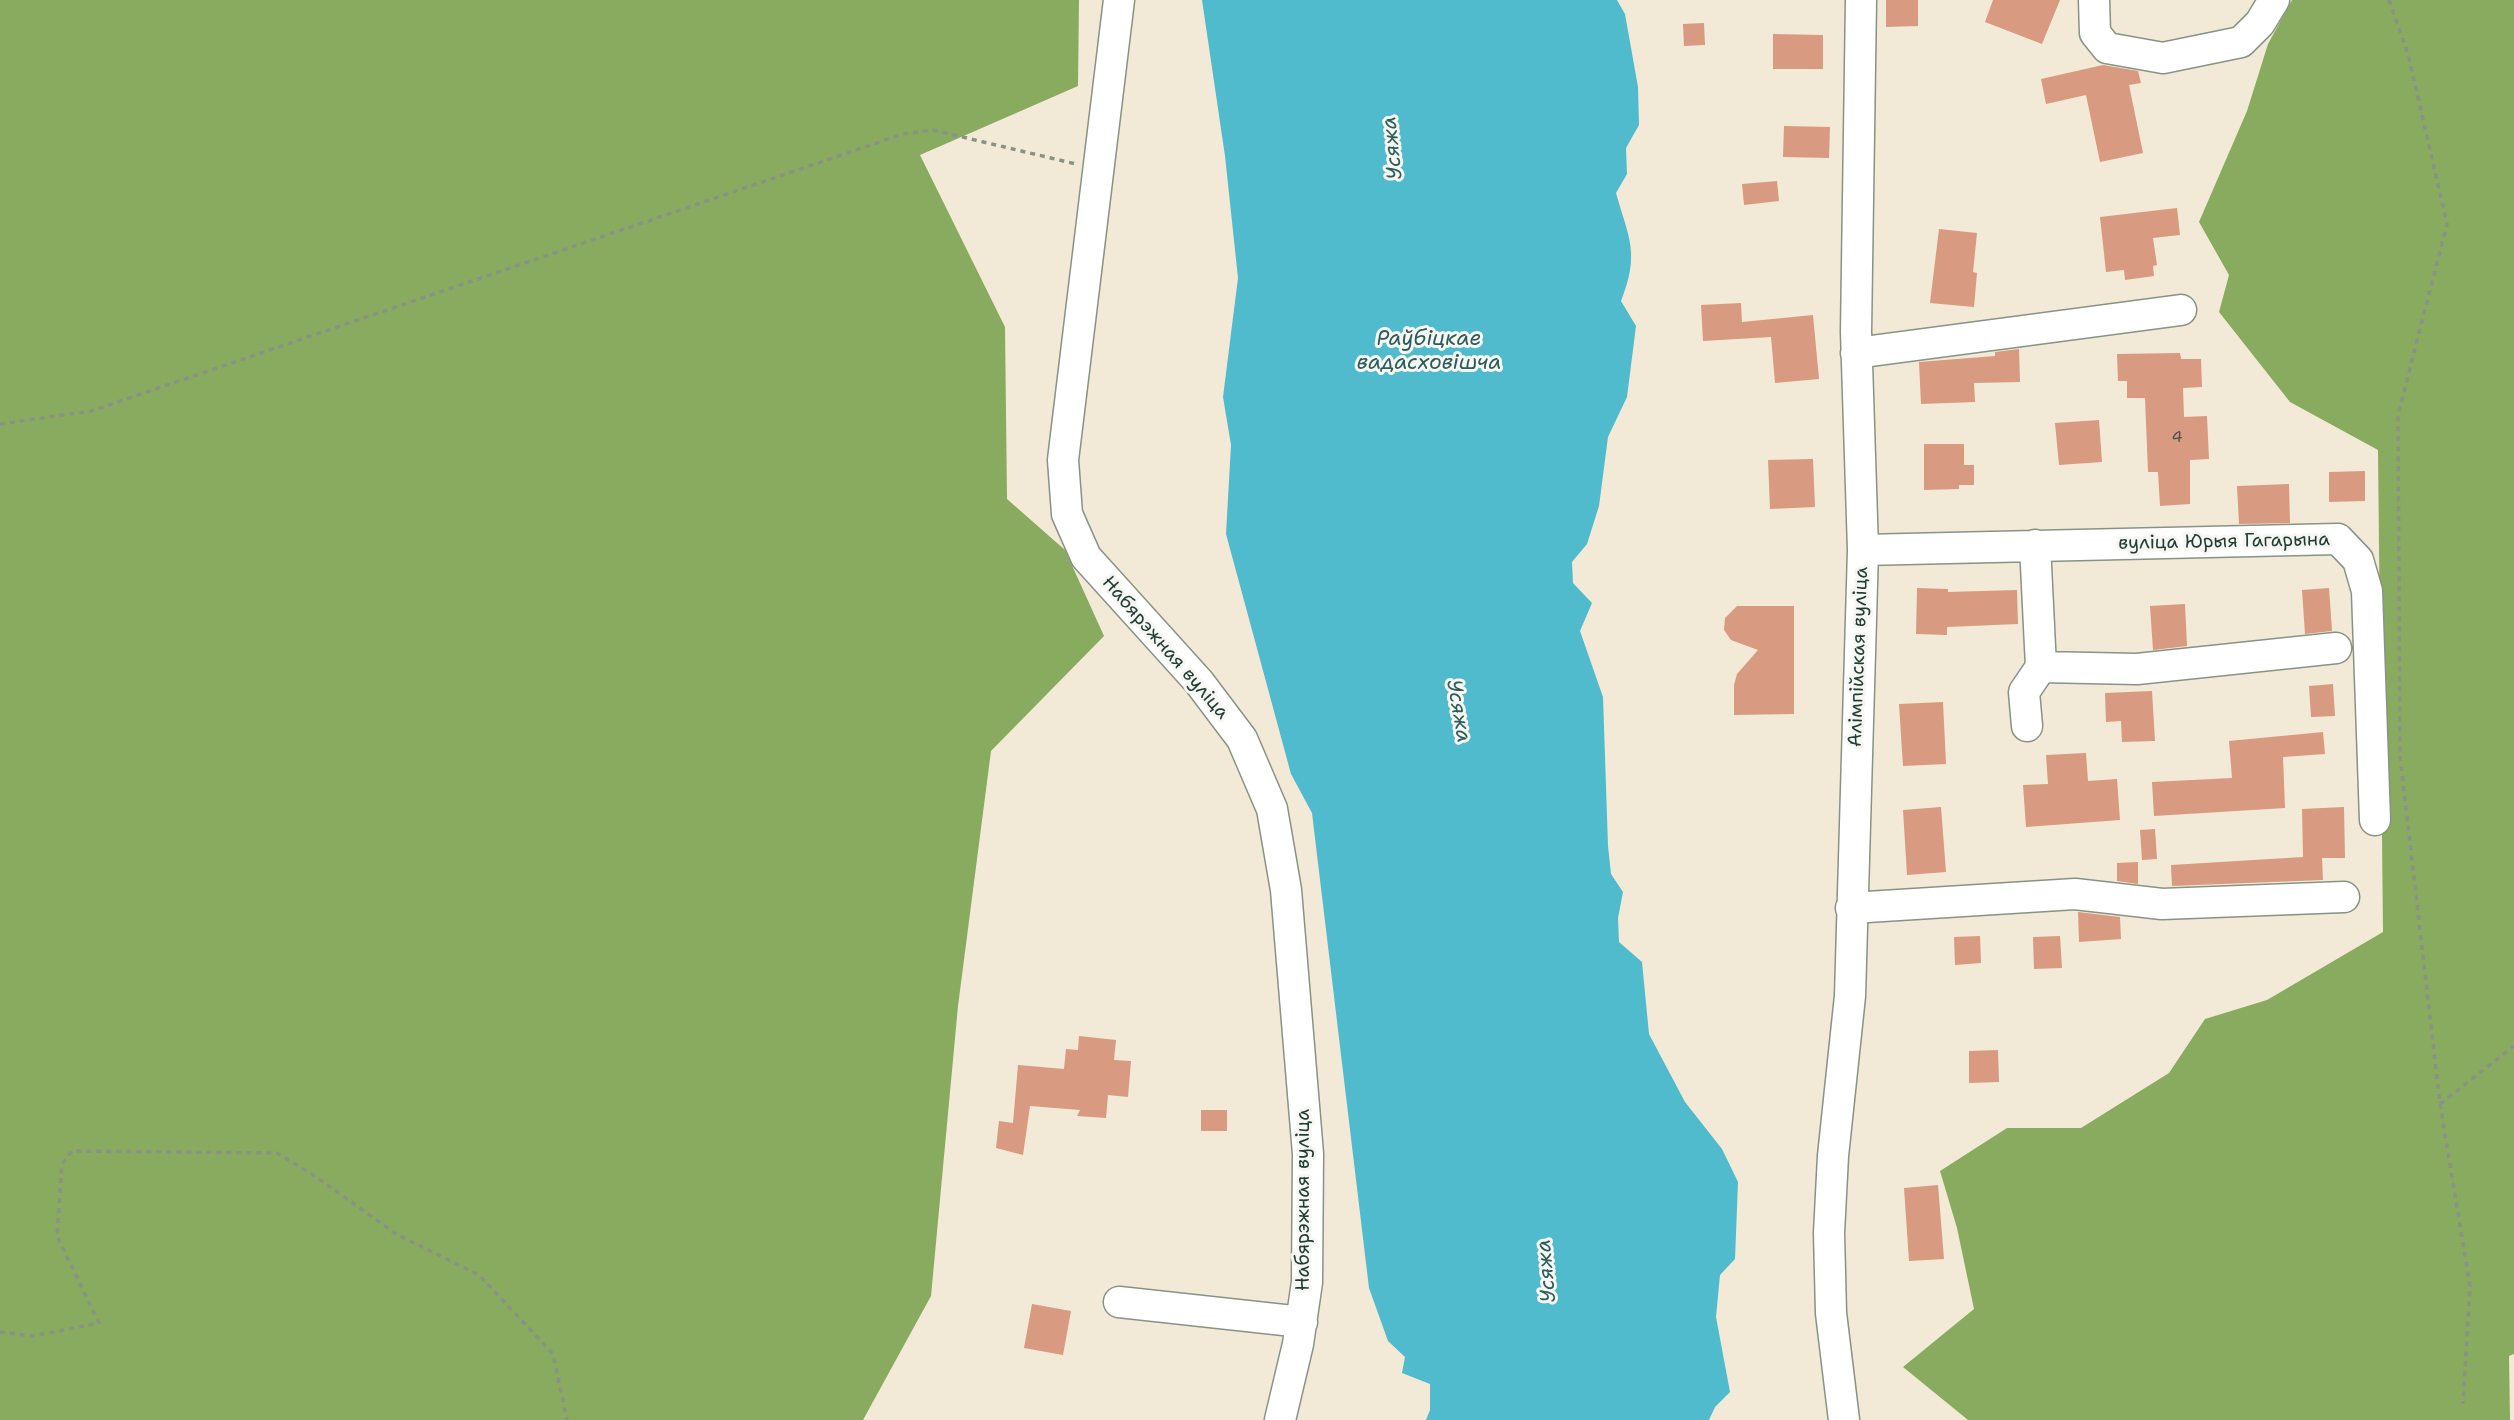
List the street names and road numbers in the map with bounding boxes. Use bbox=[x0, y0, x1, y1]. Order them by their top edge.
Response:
street label: вуліца Юрыя Гагарына bbox=[2118, 529, 2330, 555]
street label: Алімпійская вуліца bbox=[1844, 566, 1874, 748]
street label: Набярэжная вуліца bbox=[1097, 572, 1233, 724]
street label: Набярэжная вуліца bbox=[1293, 1109, 1315, 1291]

